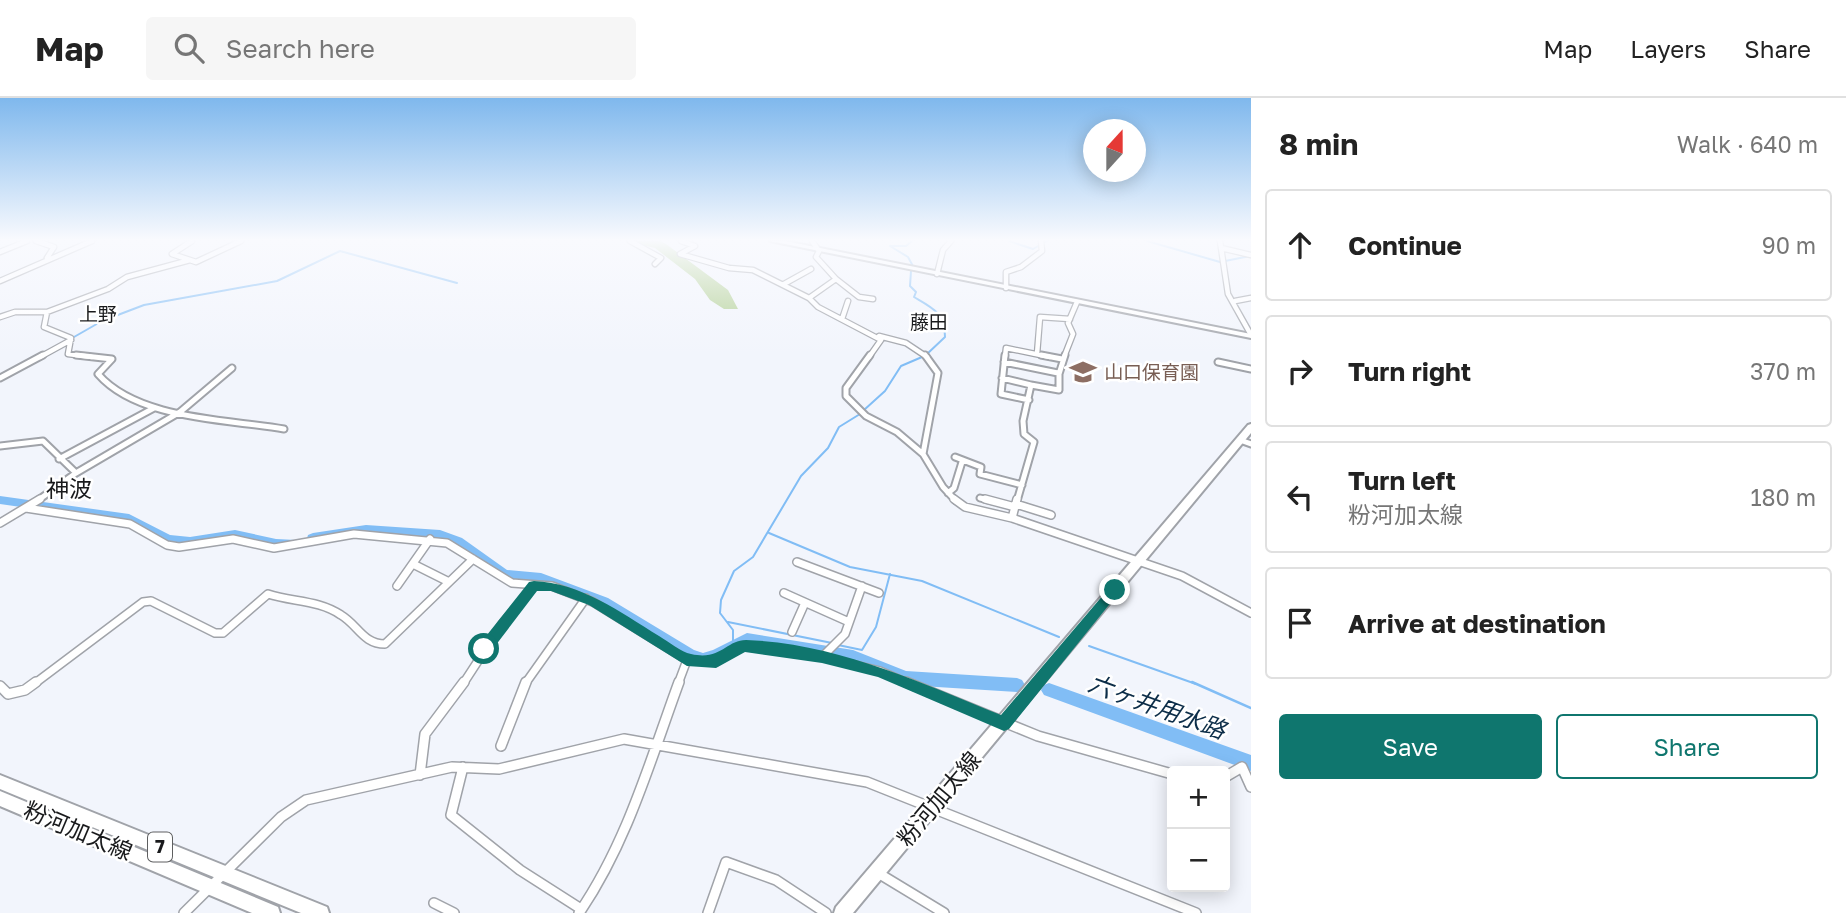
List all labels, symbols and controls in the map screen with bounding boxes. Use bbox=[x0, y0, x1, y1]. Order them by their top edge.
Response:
search box bbox=[146, 17, 636, 80]
text: Map bbox=[35, 29, 104, 68]
icon: search bbox=[170, 29, 208, 67]
text: Search here bbox=[226, 33, 375, 64]
text: Map bbox=[1543, 34, 1592, 63]
text: Layers bbox=[1630, 34, 1706, 63]
text: Share bbox=[1744, 34, 1811, 63]
north arrow bbox=[1083, 119, 1146, 182]
text: 8 min bbox=[1279, 126, 1358, 162]
text: Walk · 640 m bbox=[1677, 130, 1818, 158]
icon: ahead bbox=[1281, 226, 1319, 264]
text: Continue bbox=[1348, 230, 1462, 261]
text: 90 m bbox=[1762, 231, 1816, 259]
district label: 上野 bbox=[79, 302, 117, 325]
district label: 藤田 bbox=[910, 310, 948, 333]
icon: right bbox=[1281, 352, 1319, 390]
text: Turn right bbox=[1348, 356, 1471, 387]
school or university icon: 山口保育園 bbox=[1068, 357, 1098, 387]
text: 370 m bbox=[1750, 357, 1816, 385]
place label: 山口保育園 bbox=[1104, 360, 1199, 383]
text: Turn left bbox=[1348, 465, 1456, 496]
district label: 神波 bbox=[46, 474, 92, 502]
icon: left bbox=[1281, 478, 1319, 516]
text: 180 m bbox=[1750, 483, 1816, 511]
text: 粉河加太線 bbox=[1348, 500, 1463, 528]
route end bbox=[1099, 574, 1130, 605]
icon: arrive bbox=[1281, 604, 1319, 642]
text: Arrive at destination bbox=[1348, 608, 1606, 639]
route start bbox=[468, 633, 499, 664]
water label: 六ヶ井用水路 bbox=[1085, 667, 1232, 745]
button: Save bbox=[1279, 714, 1542, 779]
button: Share bbox=[1556, 714, 1818, 779]
street label: 粉河加太線 bbox=[891, 745, 986, 851]
map controls bbox=[1167, 766, 1230, 892]
button: + bbox=[1167, 766, 1230, 829]
street label: 粉河加太線 bbox=[20, 795, 137, 865]
button: − bbox=[1167, 829, 1230, 892]
road number: 7 bbox=[148, 832, 172, 862]

